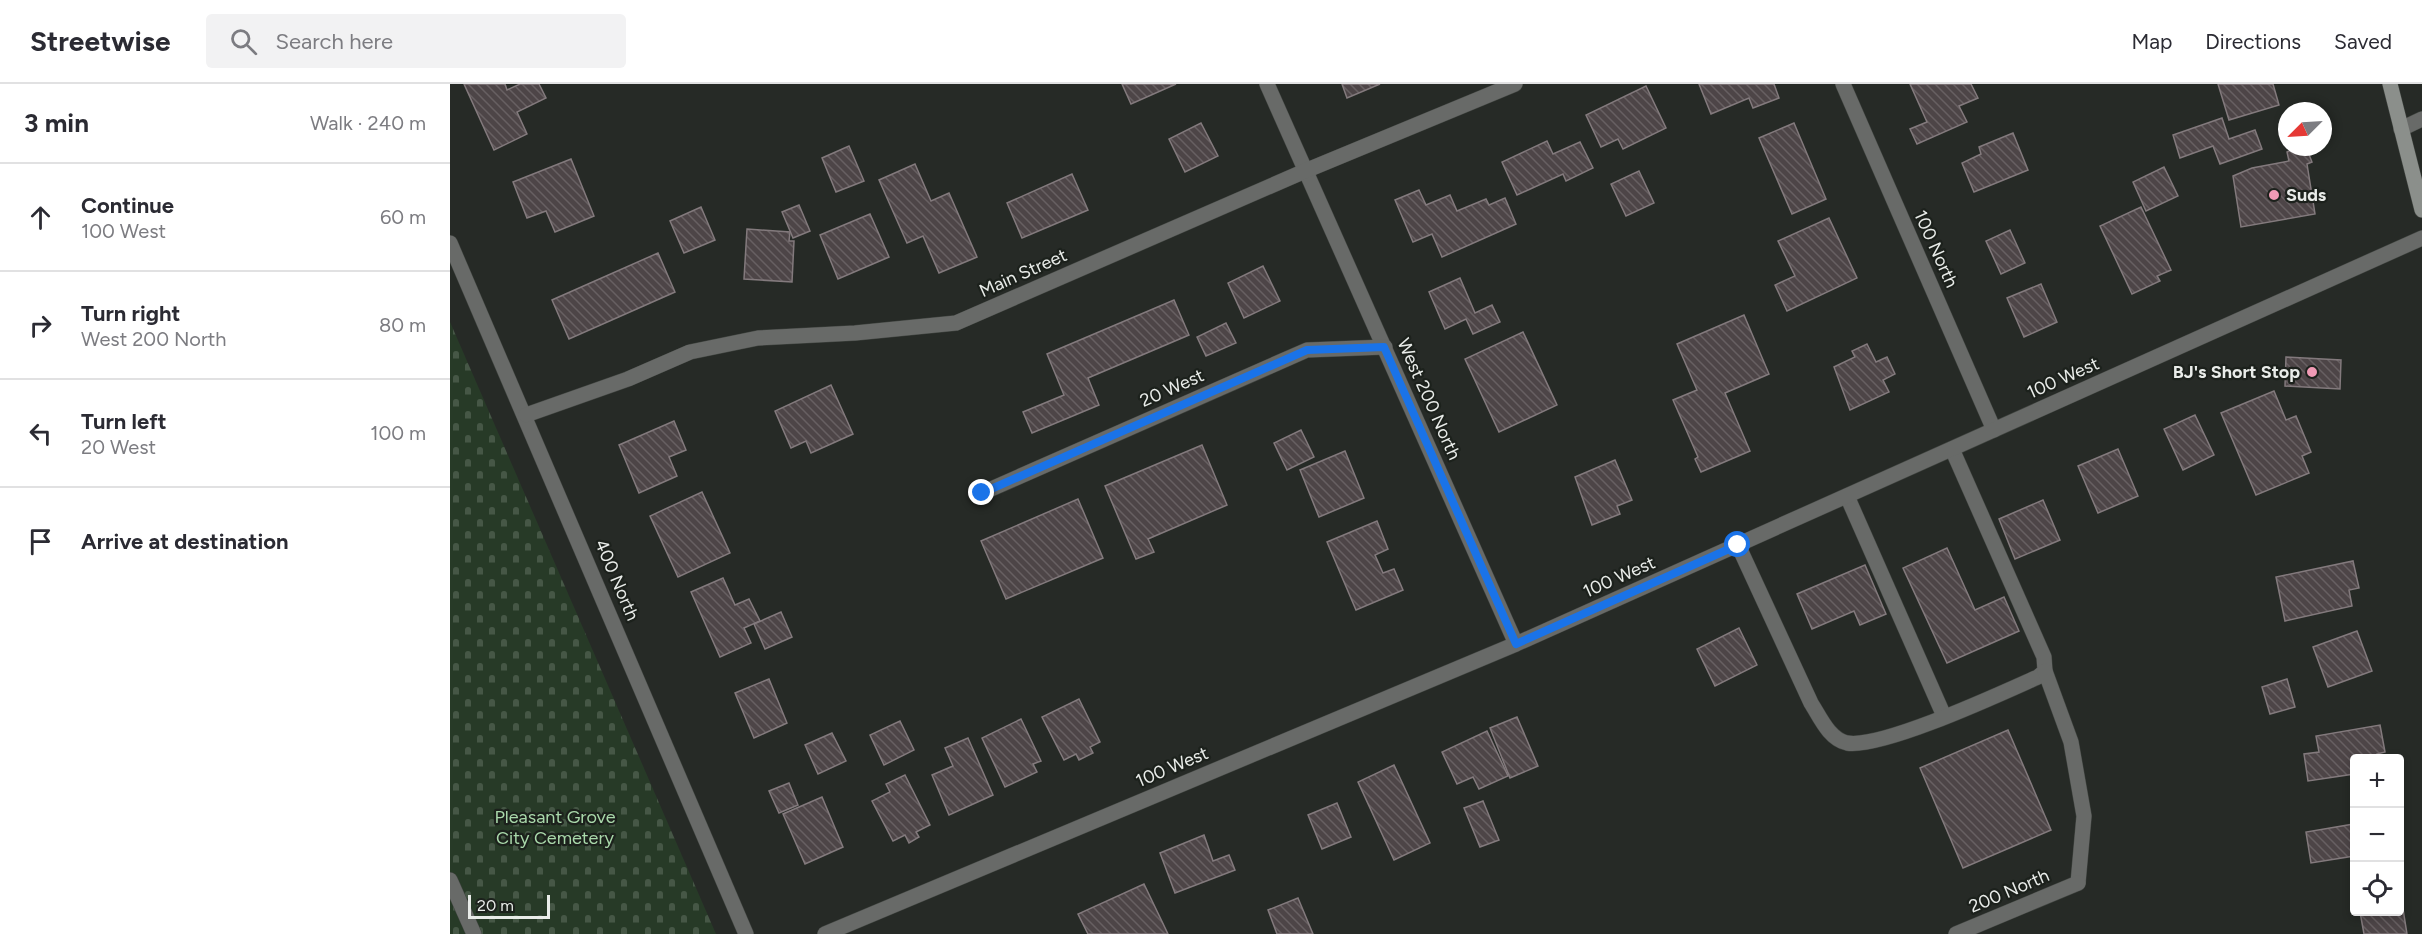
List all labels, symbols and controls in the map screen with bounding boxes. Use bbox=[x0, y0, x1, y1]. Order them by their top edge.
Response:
search box bbox=[206, 14, 626, 68]
text: Streetwise bbox=[30, 24, 170, 58]
icon: search bbox=[227, 25, 260, 58]
text: Search here bbox=[275, 28, 393, 55]
text: Map bbox=[2131, 29, 2172, 54]
text: Directions bbox=[2205, 29, 2301, 54]
text: Saved bbox=[2334, 29, 2392, 54]
north arrow bbox=[2278, 102, 2332, 156]
text: 3 min bbox=[24, 107, 89, 139]
text: Walk · 240 m bbox=[310, 111, 426, 135]
place label: Suds bbox=[2286, 184, 2327, 206]
marker: Suds bbox=[2267, 188, 2281, 202]
text: Continue bbox=[81, 192, 174, 219]
icon: ahead bbox=[24, 201, 57, 234]
text: 60 m bbox=[380, 205, 426, 229]
street label: 100 North bbox=[1909, 207, 1963, 291]
text: 100 West bbox=[81, 219, 166, 243]
street label: Main Street bbox=[976, 244, 1070, 302]
text: Turn right bbox=[81, 300, 180, 327]
icon: right bbox=[24, 309, 57, 342]
text: 80 m bbox=[379, 313, 426, 337]
text: West 200 North bbox=[81, 327, 226, 351]
street label: West 200 North bbox=[1392, 335, 1466, 463]
street label: 100 West bbox=[2024, 352, 2103, 404]
place label: BJ's Short Stop bbox=[2173, 361, 2300, 383]
street label: 20 West bbox=[1137, 364, 1208, 412]
marker: BJ's Short Stop bbox=[2305, 365, 2319, 379]
text: Turn left bbox=[81, 408, 167, 435]
icon: left bbox=[24, 417, 57, 450]
text: 100 m bbox=[370, 421, 426, 445]
text: 20 West bbox=[81, 435, 156, 459]
route end bbox=[968, 479, 994, 505]
icon: arrive bbox=[24, 525, 57, 558]
text: Arrive at destination bbox=[81, 528, 289, 555]
route start bbox=[1724, 531, 1750, 557]
street label: 400 North bbox=[590, 536, 644, 624]
street label: 100 West bbox=[1580, 551, 1659, 603]
street label: 100 West bbox=[1132, 742, 1212, 792]
map controls bbox=[2350, 754, 2404, 916]
button: + bbox=[2350, 754, 2404, 808]
park label: Pleasant Grove City Cemetery bbox=[494, 806, 616, 849]
button: − bbox=[2350, 808, 2404, 862]
button: locate bbox=[2350, 862, 2404, 916]
street label: 200 North bbox=[1966, 864, 2052, 918]
scale bar bbox=[468, 892, 550, 920]
text: 20 m bbox=[477, 896, 514, 915]

